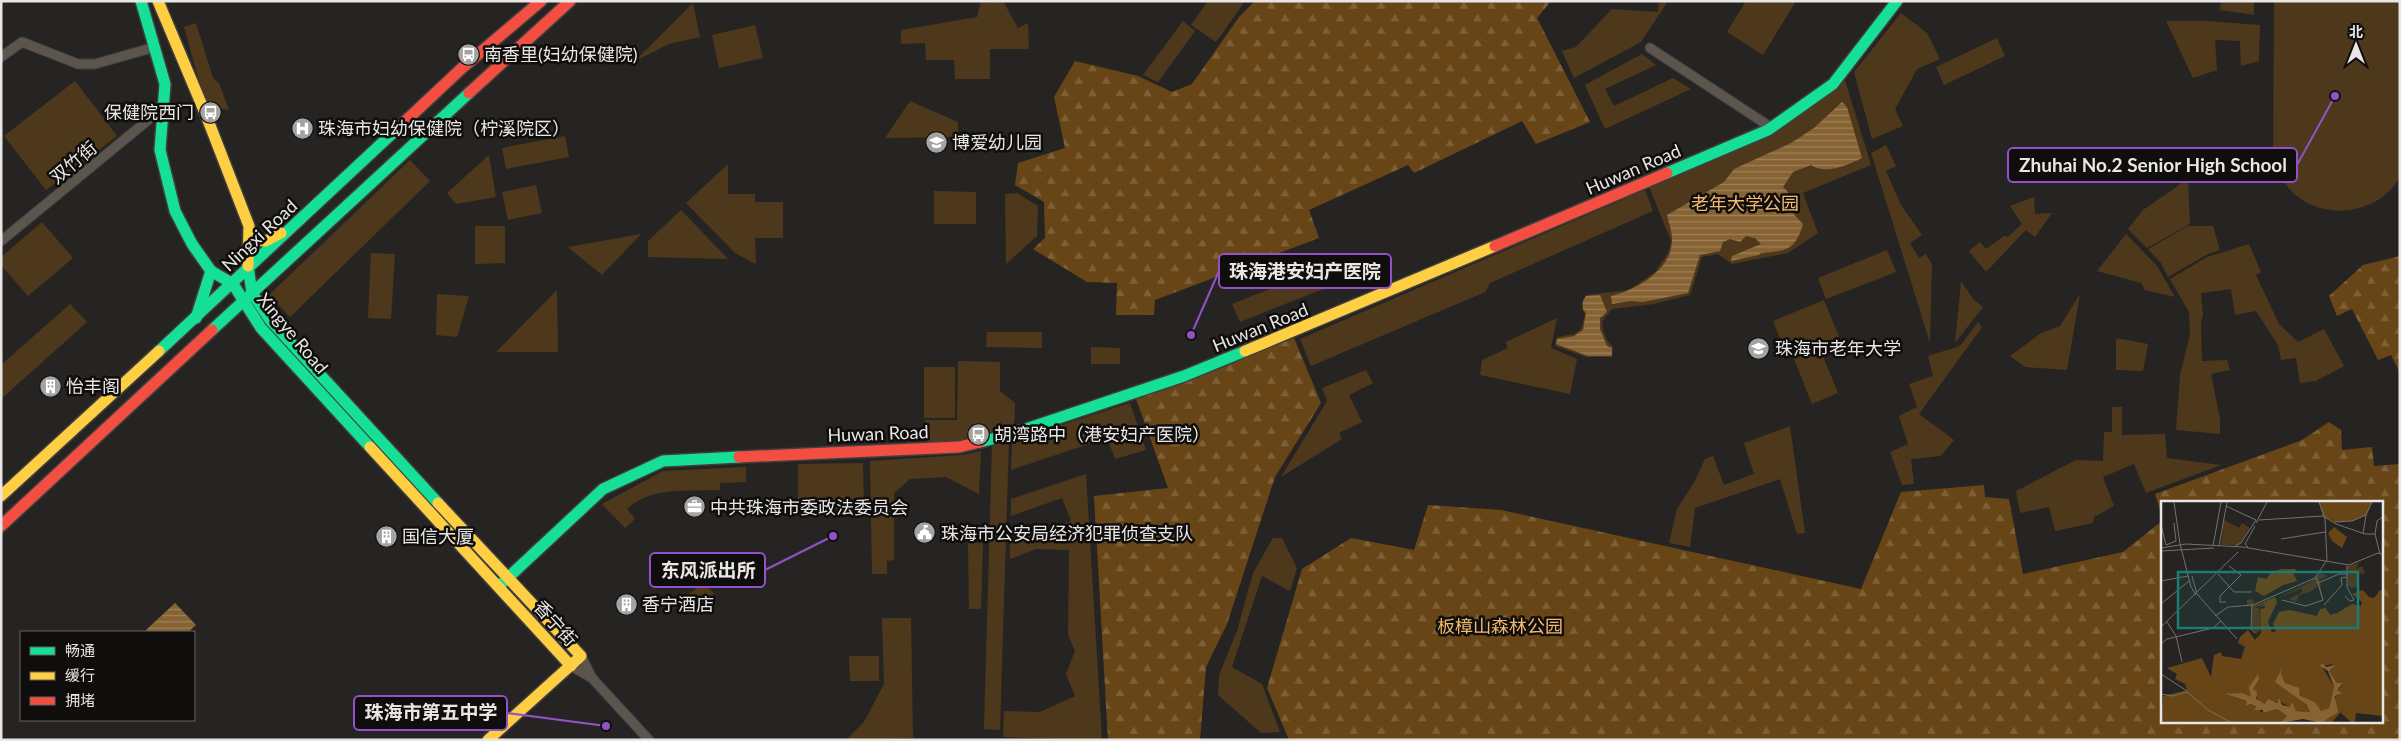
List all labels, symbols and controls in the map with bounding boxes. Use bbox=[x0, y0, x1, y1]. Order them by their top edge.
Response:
north arrow bbox=[2331, 20, 2381, 70]
text: 北 bbox=[2349, 23, 2363, 40]
bus stop icon: 南香里(妇幼保健院) bbox=[456, 42, 480, 66]
place label: 南香里(妇幼保健院) bbox=[484, 43, 638, 65]
bus stop icon: 保健院西门 bbox=[198, 100, 222, 124]
place label: 保健院西门 bbox=[104, 101, 194, 123]
hospital icon: 珠海市妇幼保健院（柠溪院区） bbox=[290, 116, 314, 140]
place label: 珠海市妇幼保健院（柠溪院区） bbox=[318, 117, 570, 139]
school or university icon: 博爱幼儿园 bbox=[924, 130, 948, 154]
place label: 博爱幼儿园 bbox=[952, 131, 1042, 153]
street label: 双竹街 bbox=[45, 136, 101, 188]
street label: Huwan Road bbox=[1582, 139, 1684, 199]
callout: Zhuhai No.2 Senior High School bbox=[2008, 148, 2297, 182]
text: Zhuhai No.2 Senior High School bbox=[2019, 153, 2287, 176]
park label: 老年大学公园 bbox=[1691, 192, 1799, 214]
street label: Ningxi Road bbox=[217, 195, 301, 275]
callout: 珠海港安妇产医院 bbox=[1219, 254, 1391, 288]
text: 珠海港安妇产医院 bbox=[1229, 259, 1381, 282]
street label: Xingye Road bbox=[253, 288, 333, 378]
street label: Huwan Road bbox=[1209, 298, 1311, 356]
school or university icon: 珠海市老年大学 bbox=[1747, 336, 1771, 360]
place label: 珠海市老年大学 bbox=[1775, 337, 1901, 359]
building icon: 怡丰阁 bbox=[38, 374, 62, 398]
place label: 怡丰阁 bbox=[66, 375, 120, 397]
street label: Huwan Road bbox=[827, 420, 929, 446]
bus stop icon: 胡湾路中（港安妇产医院） bbox=[966, 422, 990, 446]
place label: 胡湾路中（港安妇产医院） bbox=[994, 423, 1210, 445]
office icon: 中共珠海市委政法委员会 bbox=[682, 495, 706, 519]
place label: 中共珠海市委政法委员会 bbox=[710, 496, 908, 518]
inset map bbox=[2161, 501, 2384, 724]
public building icon: 珠海市公安局经济犯罪侦查支队 bbox=[913, 521, 937, 545]
place label: 珠海市公安局经济犯罪侦查支队 bbox=[941, 522, 1193, 544]
building icon: 国信大厦 bbox=[374, 524, 398, 548]
place label: 国信大厦 bbox=[402, 525, 474, 547]
callout: 东风派出所 bbox=[650, 553, 765, 587]
text: 东风派出所 bbox=[660, 558, 756, 581]
building icon: 香宁酒店 bbox=[614, 592, 638, 616]
place label: 香宁酒店 bbox=[642, 593, 714, 615]
street label: 香宁街 bbox=[530, 596, 582, 650]
park label: 板樟山森林公园 bbox=[1437, 615, 1563, 637]
legend bbox=[20, 631, 195, 721]
text: 畅通 bbox=[65, 641, 95, 659]
text: 缓行 bbox=[65, 666, 95, 684]
text: 拥堵 bbox=[65, 691, 95, 709]
callout: 珠海市第五中学 bbox=[354, 696, 507, 730]
text: 珠海市第五中学 bbox=[364, 700, 498, 723]

